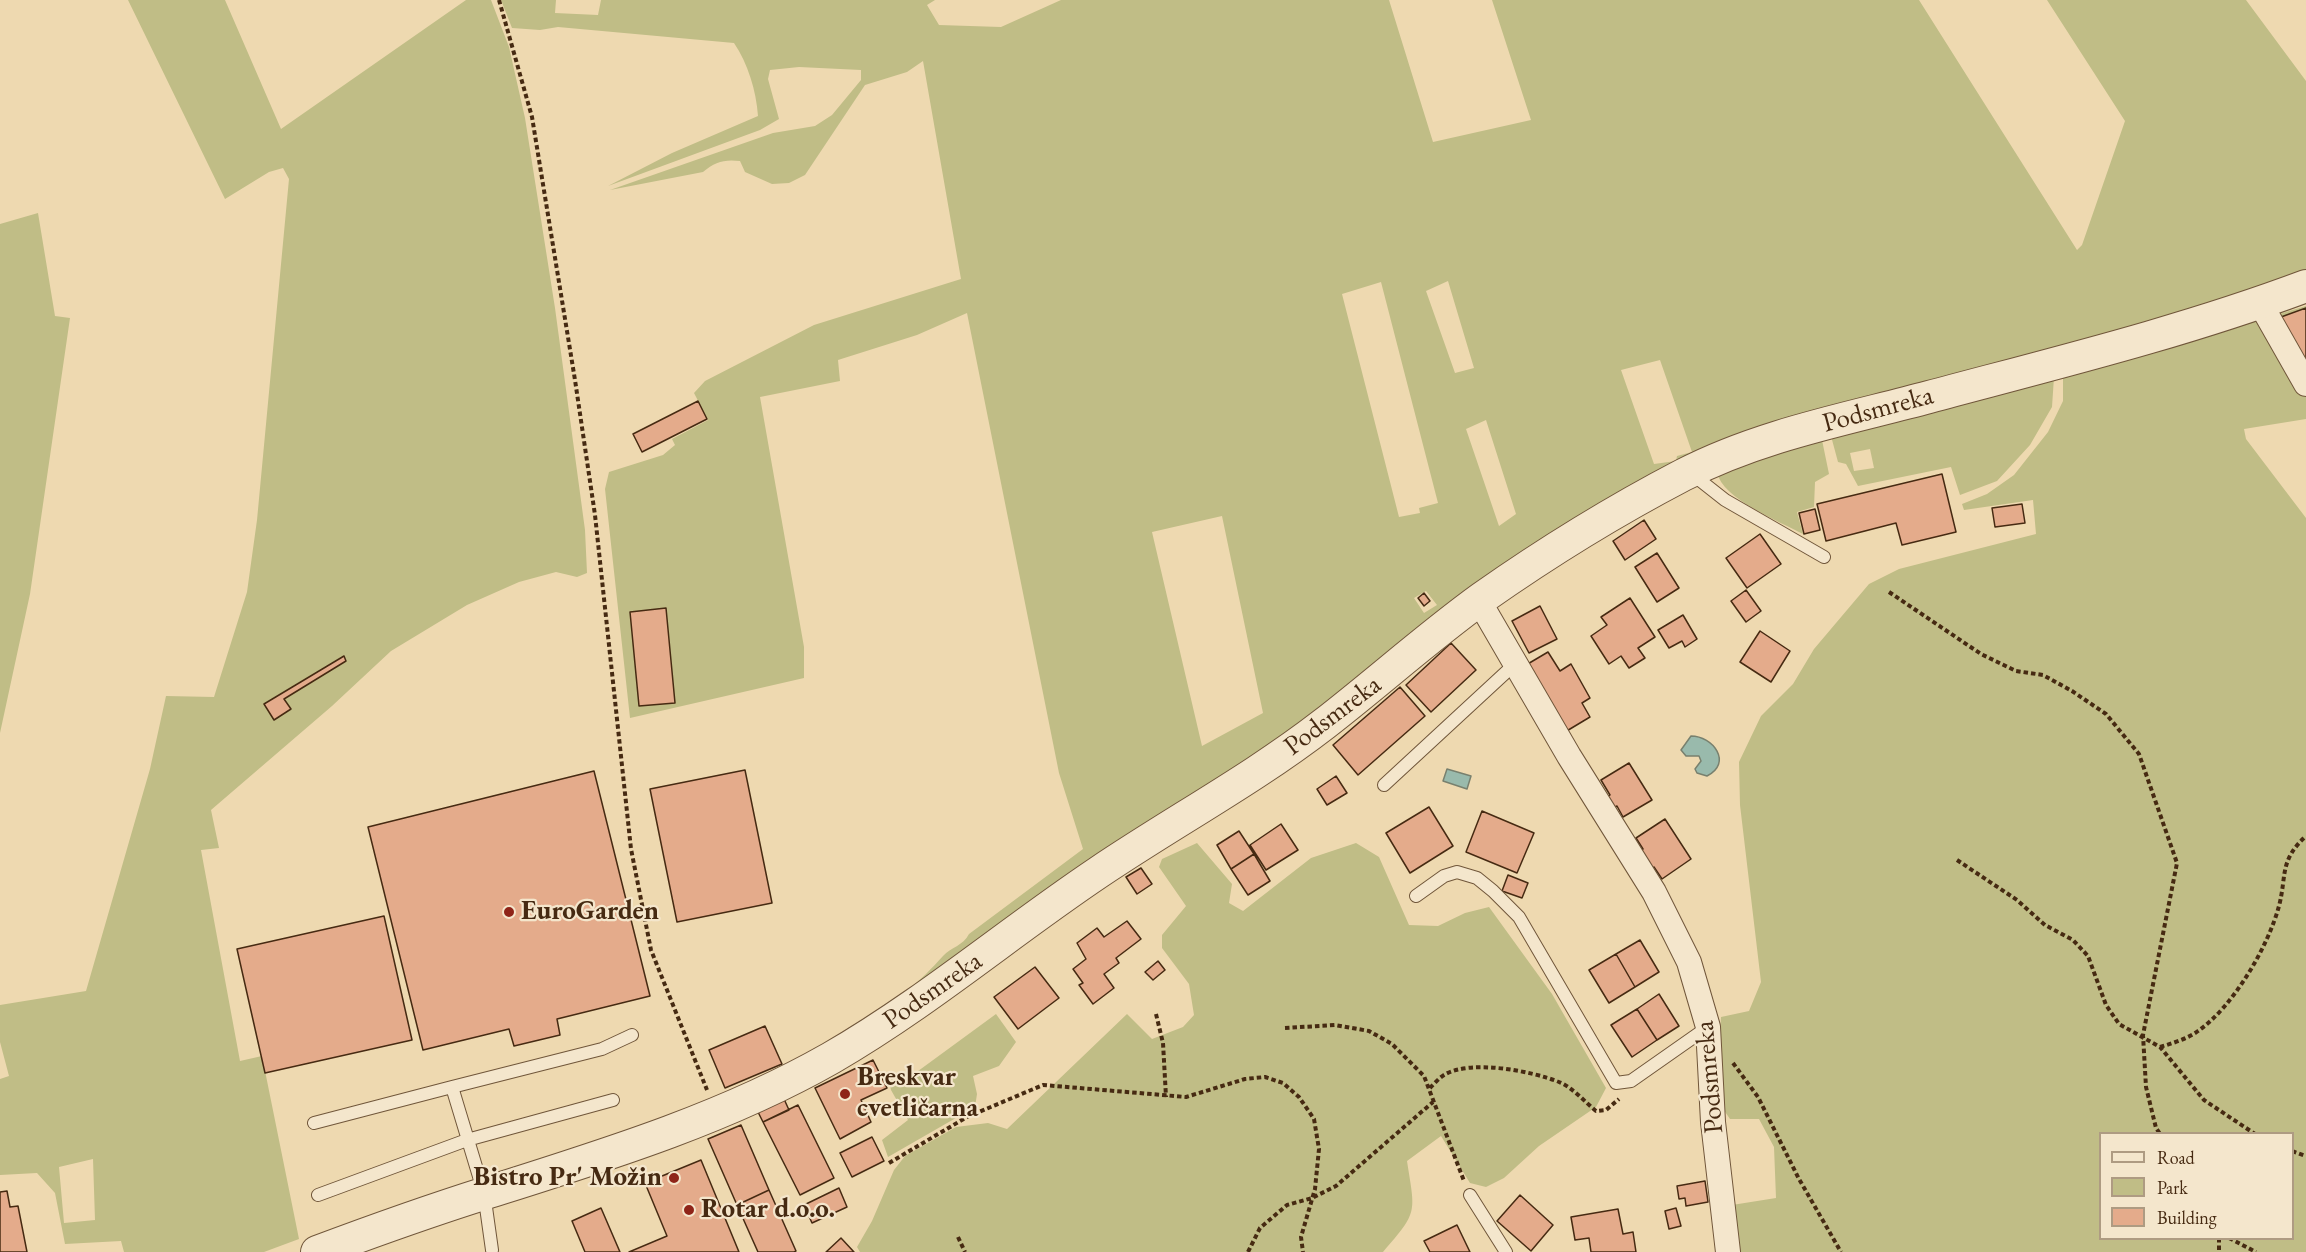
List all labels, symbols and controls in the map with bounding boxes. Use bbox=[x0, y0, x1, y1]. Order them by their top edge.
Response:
street label: Podsmreka bbox=[1819, 380, 1937, 440]
street label: Podsmreka bbox=[1278, 669, 1388, 763]
place label: EuroGarden bbox=[521, 896, 659, 928]
marker: EuroGarden bbox=[502, 905, 516, 919]
street label: Podsmreka bbox=[877, 945, 989, 1037]
street label: Podsmreka bbox=[1689, 1019, 1731, 1135]
place label: Breskvar cvetličarna bbox=[857, 1062, 978, 1125]
marker: Breskvar cvetličarna bbox=[838, 1087, 852, 1101]
legend bbox=[2099, 1132, 2294, 1240]
text: Road bbox=[2157, 1146, 2195, 1169]
place label: Bistro Pr' Možin bbox=[473, 1162, 662, 1194]
marker: Bistro Pr' Možin bbox=[667, 1171, 681, 1185]
text: Park bbox=[2157, 1176, 2188, 1199]
place label: Rotar d.o.o. bbox=[701, 1194, 835, 1226]
marker: Rotar d.o.o. bbox=[682, 1203, 696, 1217]
text: Building bbox=[2157, 1206, 2217, 1229]

